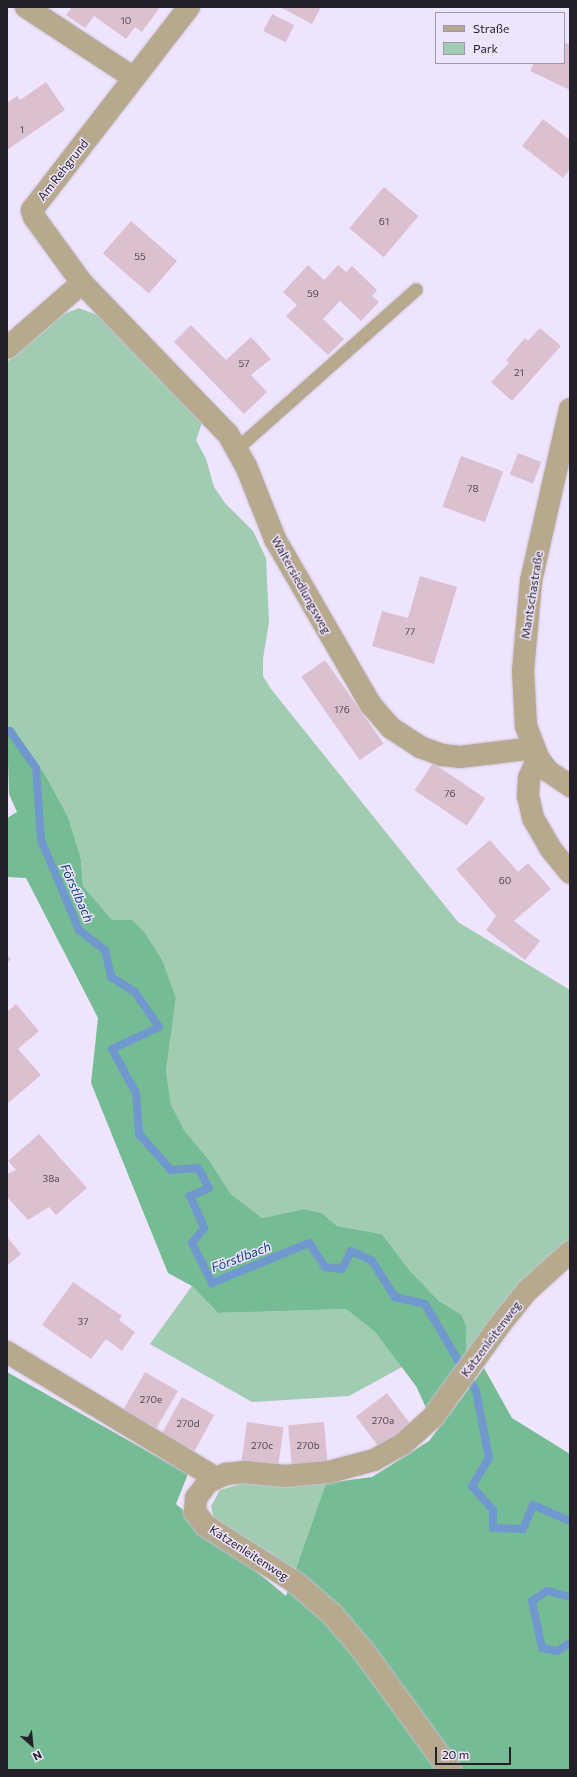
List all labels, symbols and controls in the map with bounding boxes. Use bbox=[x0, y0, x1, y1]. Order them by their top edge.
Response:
legend bbox=[435, 12, 565, 64]
house number: 10 bbox=[121, 15, 131, 27]
text: Straße bbox=[473, 21, 509, 35]
text: Park bbox=[473, 41, 498, 55]
house number: 1 bbox=[20, 124, 24, 136]
street label: Am Rehgrund bbox=[35, 137, 91, 203]
house number: 61 bbox=[379, 216, 389, 228]
house number: 55 bbox=[134, 251, 146, 263]
house number: 59 bbox=[307, 288, 319, 300]
house number: 57 bbox=[238, 358, 250, 370]
house number: 21 bbox=[514, 367, 524, 379]
house number: 78 bbox=[467, 483, 479, 495]
street label: Waltersiedlungsweg bbox=[268, 534, 334, 636]
street label: Mantschastraße bbox=[518, 550, 546, 640]
house number: 77 bbox=[405, 626, 415, 638]
house number: 176 bbox=[334, 704, 350, 716]
house number: 76 bbox=[444, 788, 456, 800]
water label: Förstlbach bbox=[57, 861, 97, 925]
house number: 60 bbox=[499, 875, 511, 887]
house number: 38a bbox=[42, 1173, 60, 1185]
water label: Förstlbach bbox=[209, 1238, 273, 1276]
street label: Katzenleitenweg bbox=[458, 1298, 524, 1380]
house number: 37 bbox=[78, 1316, 88, 1328]
house number: 270e bbox=[140, 1394, 162, 1406]
house number: 270a bbox=[372, 1415, 394, 1427]
house number: 270d bbox=[176, 1418, 200, 1430]
house number: 270c bbox=[251, 1440, 273, 1452]
house number: 270b bbox=[296, 1440, 320, 1452]
street label: Katzenleitenweg bbox=[207, 1522, 291, 1584]
north arrow bbox=[12, 1725, 52, 1765]
scale bar bbox=[437, 1739, 513, 1765]
text: 20 m bbox=[442, 1747, 469, 1761]
text: N bbox=[31, 1748, 44, 1764]

